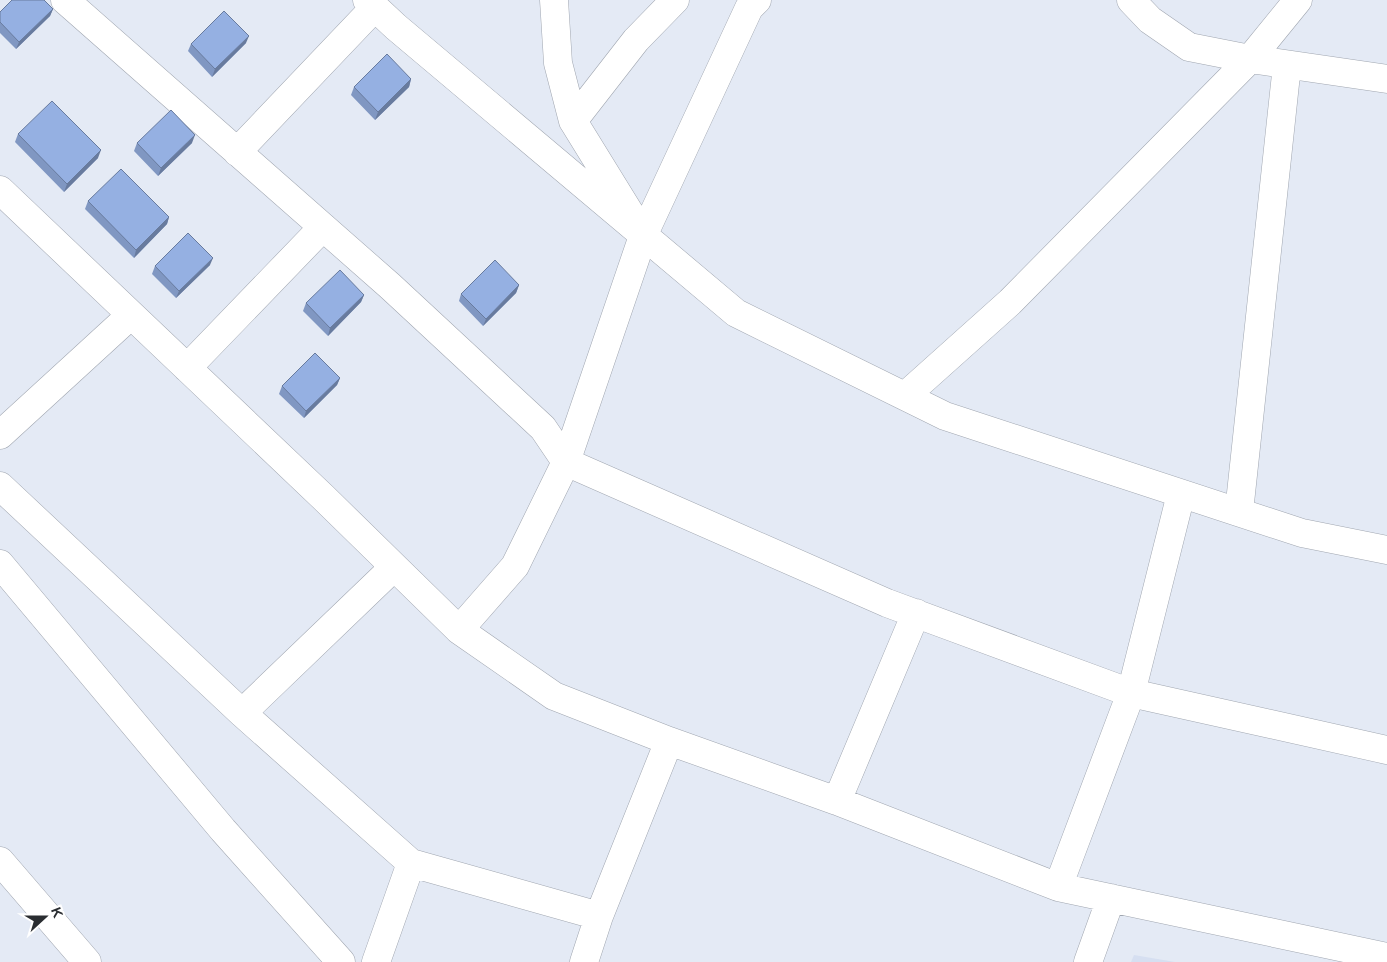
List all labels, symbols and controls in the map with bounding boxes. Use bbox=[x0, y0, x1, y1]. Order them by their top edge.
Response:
north arrow bbox=[20, 892, 70, 942]
text: K bbox=[48, 905, 66, 920]

